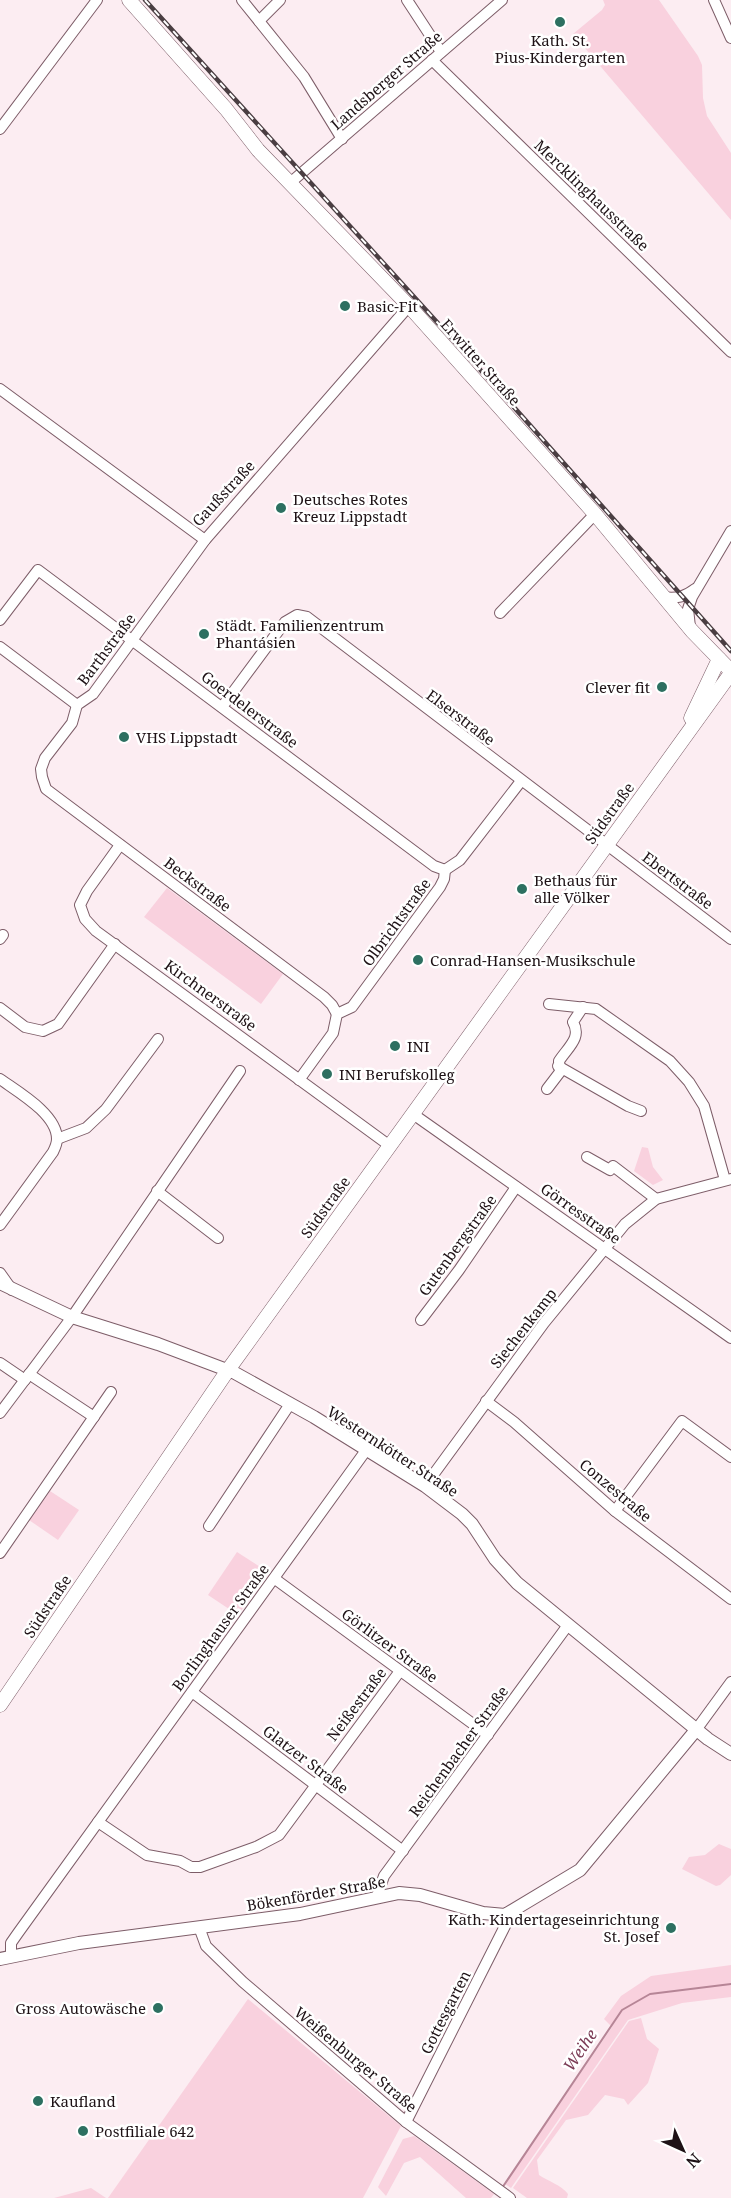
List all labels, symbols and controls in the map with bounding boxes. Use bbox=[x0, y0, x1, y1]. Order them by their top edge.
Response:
marker: Kath. St. Pius-Kindergarten bbox=[553, 15, 567, 29]
street label: Landsberger Straße bbox=[326, 26, 446, 134]
place label: Kath. St. Pius-Kindergarten bbox=[495, 30, 626, 67]
street label: Mercklinghausstraße bbox=[530, 135, 654, 255]
place label: Basic-Fit bbox=[357, 296, 418, 316]
marker: Basic-Fit bbox=[338, 299, 352, 313]
street label: Erwitter Straße bbox=[437, 314, 525, 410]
street label: Gaußstraße bbox=[187, 456, 259, 530]
place label: Deutsches Rotes Kreuz Lippstadt bbox=[293, 489, 408, 526]
marker: Deutsches Rotes Kreuz Lippstadt bbox=[274, 501, 288, 515]
street label: Barthstraße bbox=[72, 609, 140, 689]
place label: Städt. Familienzentrum Phantásien bbox=[216, 615, 384, 652]
marker: Städt. Familienzentrum Phantásien bbox=[197, 627, 211, 641]
street label: Goerdelerstraße bbox=[197, 666, 303, 752]
place label: Clever fit bbox=[585, 677, 650, 697]
marker: Clever fit bbox=[655, 680, 669, 694]
street label: Elserstraße bbox=[423, 685, 499, 749]
place label: VHS Lippstadt bbox=[136, 727, 238, 747]
marker: VHS Lippstadt bbox=[117, 730, 131, 744]
street label: Südstraße bbox=[580, 778, 638, 848]
street label: Ebertstraße bbox=[638, 847, 718, 913]
street label: Beckstraße bbox=[160, 852, 236, 916]
place label: Bethaus für alle Völker bbox=[534, 870, 617, 907]
street label: Olbrichtstraße bbox=[357, 874, 435, 970]
marker: Bethaus für alle Völker bbox=[515, 882, 529, 896]
place label: Conrad-Hansen-Musikschule bbox=[430, 950, 636, 970]
marker: Conrad-Hansen-Musikschule bbox=[411, 953, 425, 967]
street label: Kirchnerstraße bbox=[161, 955, 261, 1035]
place label: INI bbox=[407, 1036, 429, 1056]
marker: INI bbox=[388, 1039, 402, 1053]
place label: INI Berufskolleg bbox=[339, 1064, 455, 1084]
marker: INI Berufskolleg bbox=[320, 1067, 334, 1081]
street label: Südstraße bbox=[296, 1172, 354, 1242]
street label: Görresstraße bbox=[537, 1178, 625, 1248]
street label: Gutenbergstraße bbox=[413, 1190, 501, 1300]
street label: Siechenkamp bbox=[486, 1284, 560, 1372]
street label: Westernkötter Straße bbox=[324, 1401, 462, 1501]
street label: Conzestraße bbox=[576, 1454, 656, 1526]
street label: Borlinghauser Straße bbox=[167, 1559, 273, 1695]
street label: Südstraße bbox=[19, 1571, 75, 1641]
street label: Görlitzer Straße bbox=[338, 1603, 442, 1687]
street label: Neißestraße bbox=[322, 1663, 390, 1745]
street label: Reichenbacher Straße bbox=[404, 1682, 512, 1820]
street label: Glatzer Straße bbox=[259, 1720, 353, 1798]
street label: Bökenförder Straße bbox=[245, 1871, 387, 1915]
place label: Kath. Kindertageseinrichtung St. Josef bbox=[448, 1909, 660, 1946]
marker: Kath. Kindertageseinrichtung St. Josef bbox=[664, 1921, 678, 1935]
street label: Gottesgarten bbox=[415, 1967, 475, 2057]
place label: Gross Autowäsche bbox=[15, 1998, 146, 2018]
marker: Gross Autowäsche bbox=[151, 2001, 165, 2015]
street label: Weißenburger Straße bbox=[290, 2002, 422, 2116]
water label: Weihe bbox=[558, 2025, 602, 2075]
place label: Kaufland bbox=[50, 2091, 116, 2111]
marker: Kaufland bbox=[31, 2094, 45, 2108]
north arrow bbox=[653, 2120, 713, 2180]
place label: Postfiliale 642 bbox=[95, 2121, 194, 2141]
marker: Postfiliale 642 bbox=[76, 2124, 90, 2138]
text: N bbox=[681, 2148, 706, 2173]

